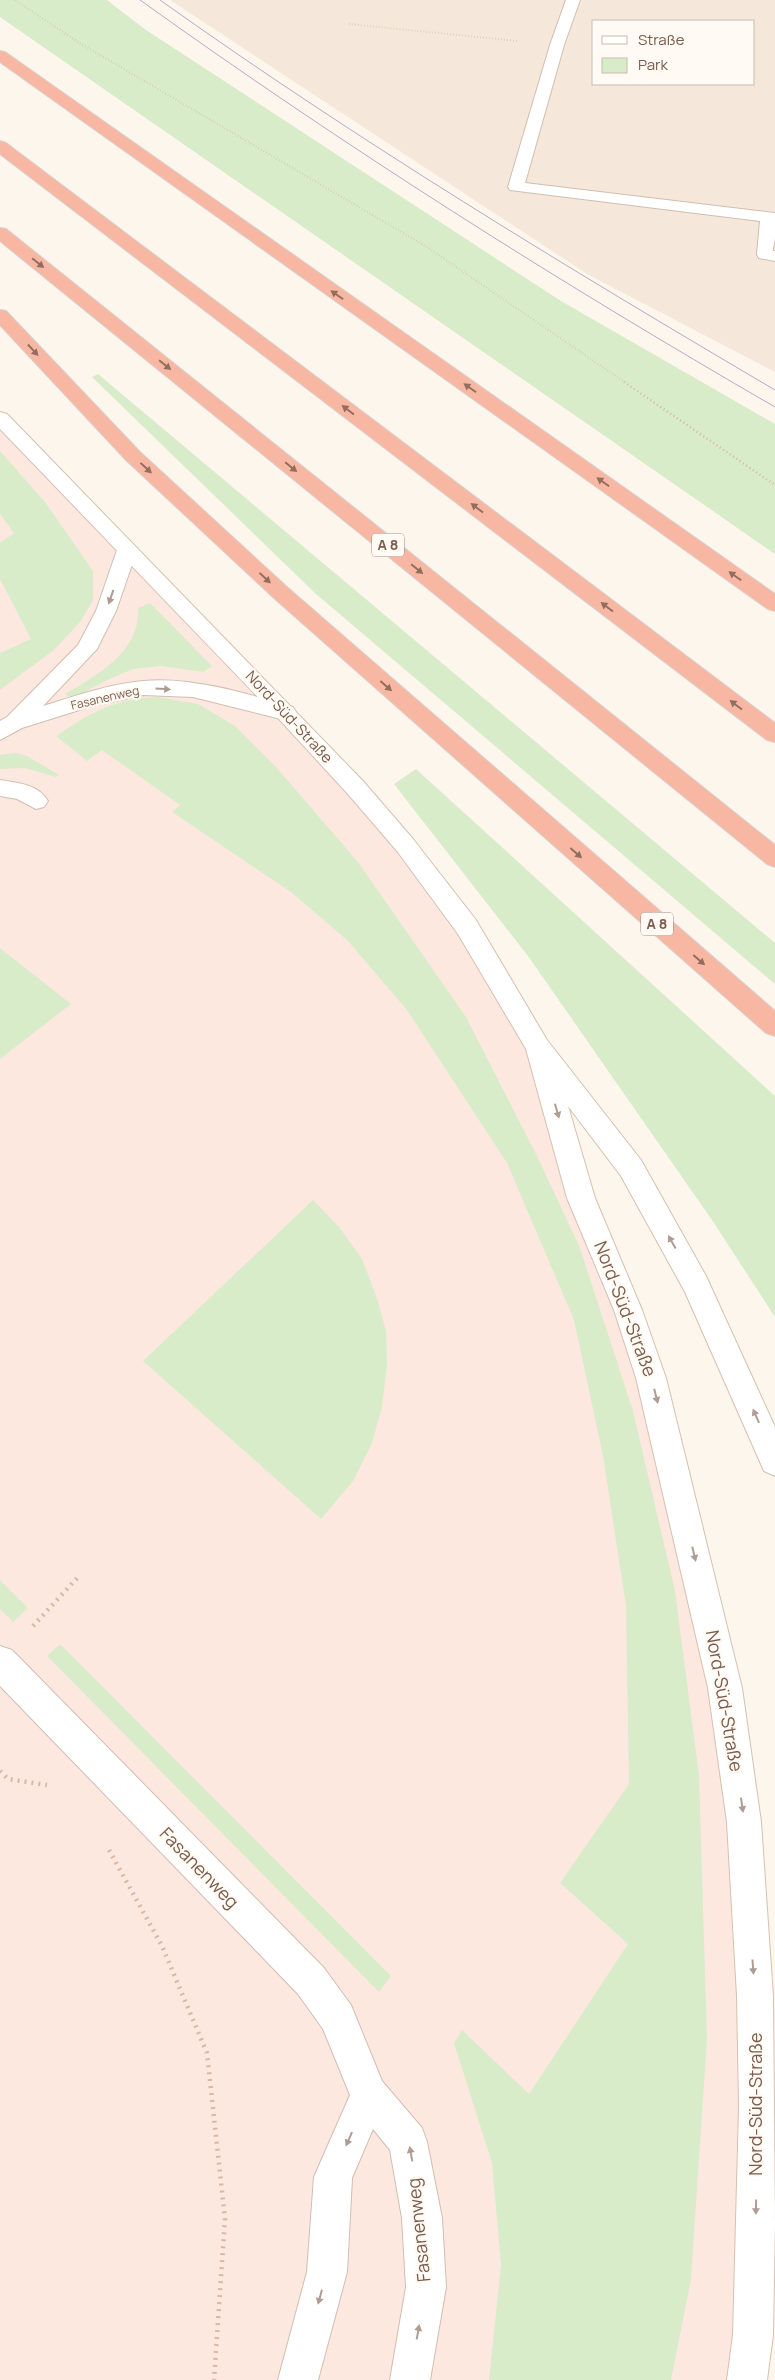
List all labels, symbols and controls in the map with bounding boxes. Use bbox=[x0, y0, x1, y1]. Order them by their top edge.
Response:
legend bbox=[592, 20, 755, 85]
text: Straße bbox=[638, 29, 685, 50]
text: Park bbox=[638, 54, 668, 75]
one-way arrow bbox=[31, 258, 44, 269]
one-way arrow bbox=[330, 290, 344, 300]
one-way arrow bbox=[27, 344, 39, 356]
one-way arrow bbox=[158, 360, 172, 370]
one-way arrow bbox=[463, 383, 477, 393]
one-way arrow bbox=[341, 405, 355, 415]
one-way arrow bbox=[284, 461, 297, 472]
one-way arrow bbox=[139, 462, 151, 474]
one-way arrow bbox=[596, 477, 610, 487]
one-way arrow bbox=[471, 503, 484, 514]
road number: A 8 bbox=[372, 534, 404, 556]
one-way arrow bbox=[411, 564, 424, 575]
one-way arrow bbox=[728, 571, 742, 581]
one-way arrow bbox=[258, 572, 270, 584]
one-way arrow bbox=[107, 589, 114, 604]
one-way arrow bbox=[601, 601, 614, 612]
street label: Nord-Süd-Straße bbox=[241, 666, 338, 768]
one-way arrow bbox=[380, 680, 392, 691]
street label: Fasanenweg bbox=[69, 681, 141, 714]
one-way arrow bbox=[156, 685, 172, 693]
one-way arrow bbox=[729, 700, 743, 710]
one-way arrow bbox=[569, 848, 582, 859]
road number: A 8 bbox=[641, 912, 673, 936]
one-way arrow bbox=[692, 954, 704, 966]
one-way arrow bbox=[553, 1104, 561, 1119]
one-way arrow bbox=[668, 1235, 676, 1249]
street label: Nord-Süd-Straße bbox=[589, 1237, 663, 1380]
one-way arrow bbox=[652, 1389, 660, 1404]
one-way arrow bbox=[752, 1409, 760, 1423]
one-way arrow bbox=[690, 1547, 698, 1562]
street label: Nord-Süd-Straße bbox=[701, 1628, 749, 1773]
one-way arrow bbox=[738, 1797, 746, 1813]
street label: Fasanenweg bbox=[155, 1821, 245, 1913]
one-way arrow bbox=[749, 1959, 757, 1975]
street label: Nord-Süd-Straße bbox=[743, 2032, 767, 2176]
one-way arrow bbox=[345, 2132, 353, 2146]
one-way arrow bbox=[406, 2145, 414, 2161]
street label: Fasanenweg bbox=[401, 2177, 435, 2283]
one-way arrow bbox=[752, 2199, 760, 2215]
one-way arrow bbox=[316, 2289, 324, 2304]
one-way arrow bbox=[415, 2324, 423, 2340]

